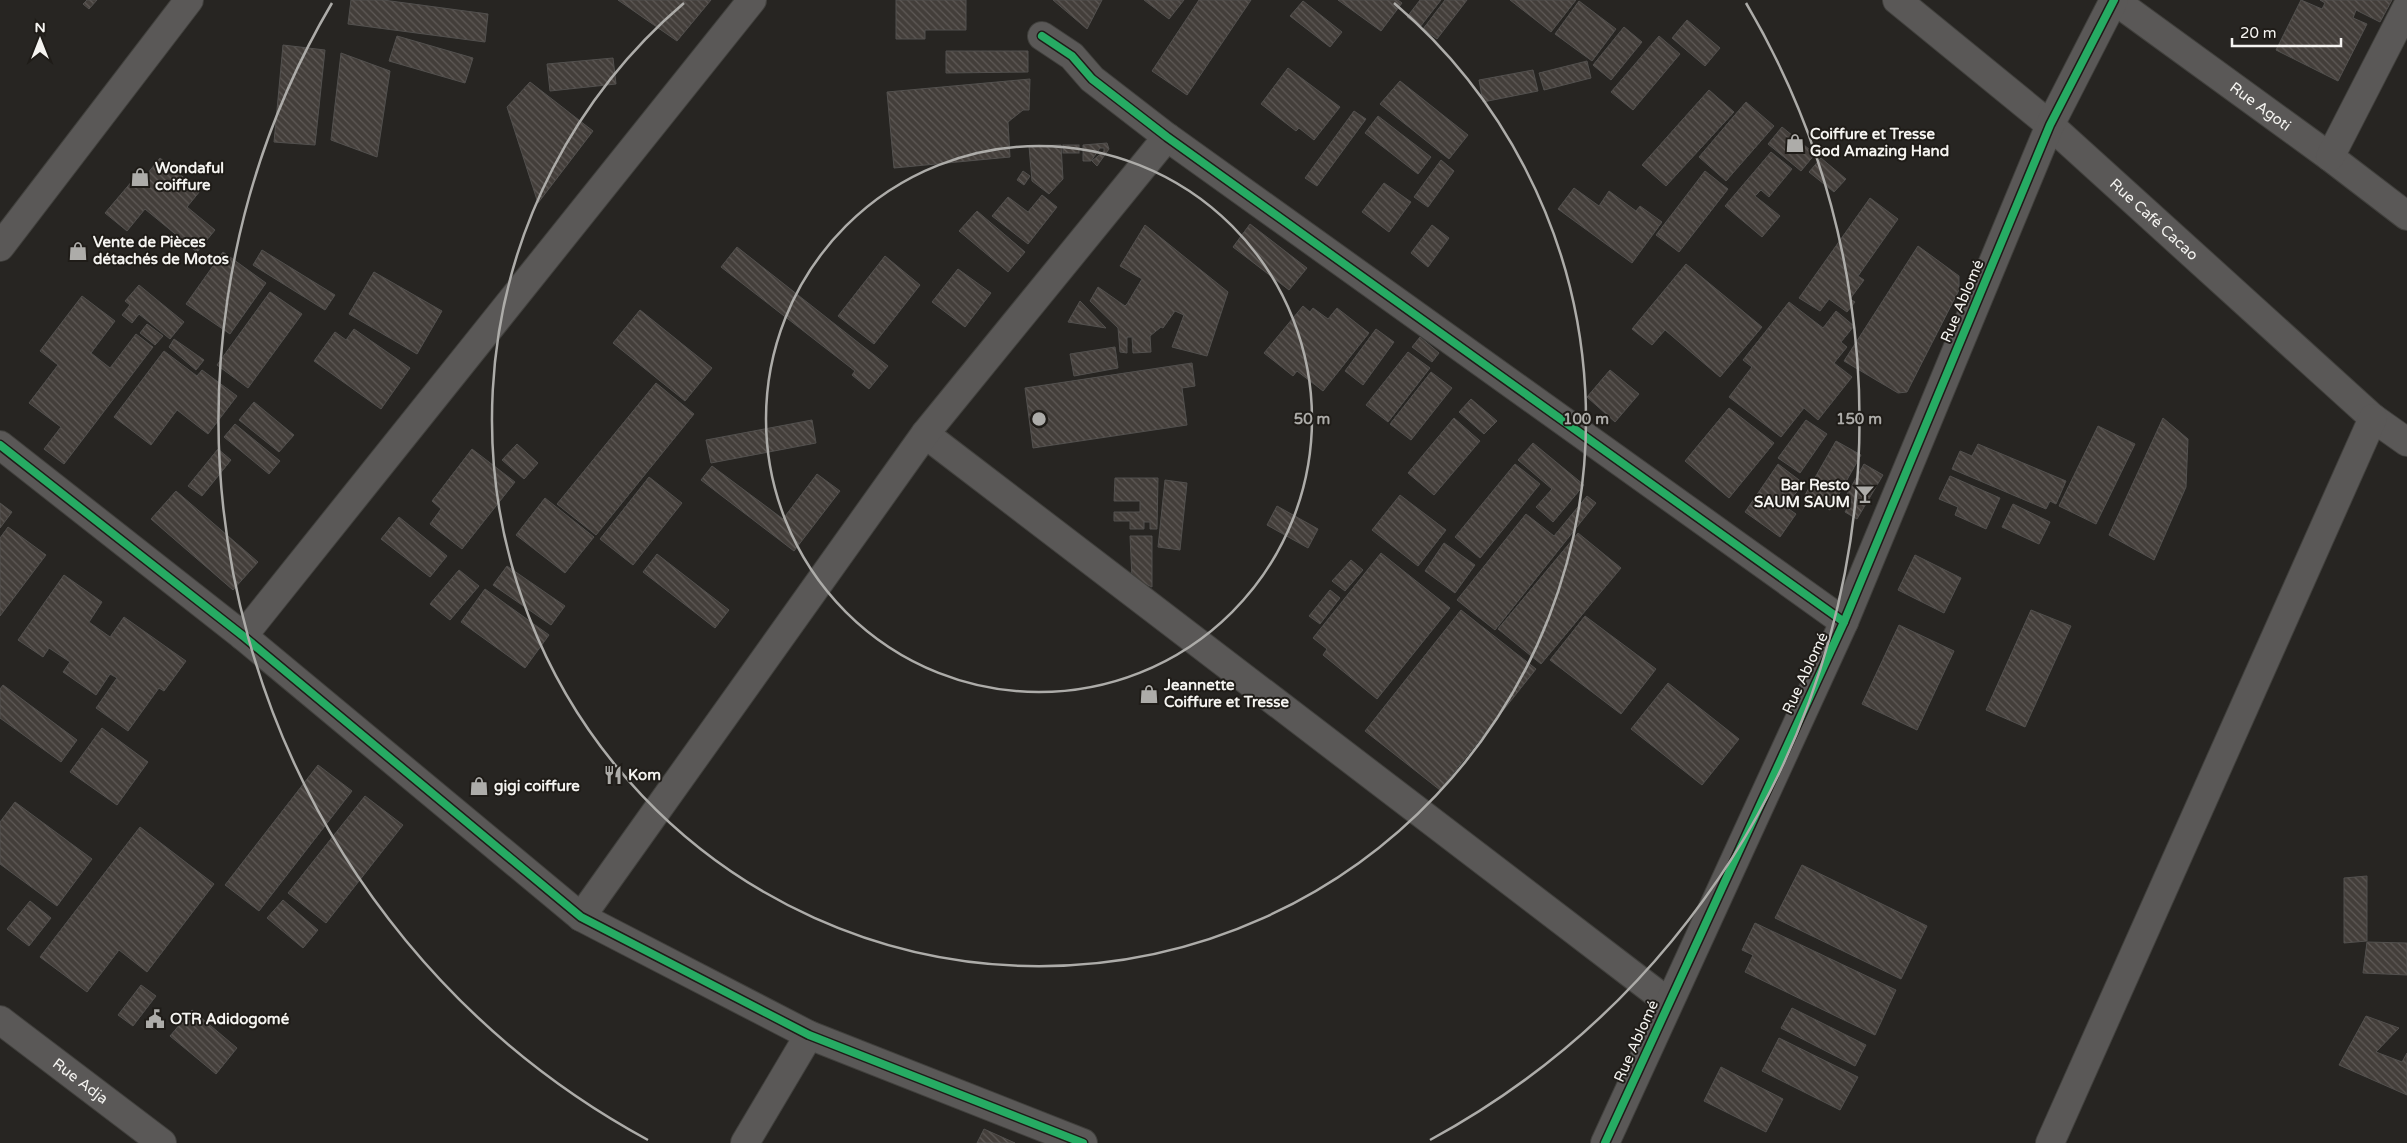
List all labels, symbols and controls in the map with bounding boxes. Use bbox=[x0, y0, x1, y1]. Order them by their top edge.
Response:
north arrow bbox=[15, 15, 65, 65]
scale bar bbox=[2232, 15, 2341, 47]
text: N bbox=[34, 19, 46, 36]
text: 20 m bbox=[2240, 24, 2277, 42]
street label: Rue Agoti bbox=[2226, 78, 2295, 135]
place label: Coiffure et Tresse God Amazing Hand bbox=[1810, 125, 1949, 161]
shop icon: Coiffure et Tresse God Amazing Hand bbox=[1784, 132, 1806, 154]
place label: Wondaful coiffure bbox=[155, 159, 224, 194]
shop icon: Wondaful coiffure bbox=[129, 166, 151, 188]
street label: Rue Café Cacao bbox=[2106, 175, 2202, 264]
place label: Vente de Pièces détachés de Motos bbox=[93, 233, 229, 268]
shop icon: Vente de Pièces détachés de Motos bbox=[67, 240, 89, 262]
street label: Rue Ablomé bbox=[1937, 257, 1987, 345]
centre of rings bbox=[1030, 410, 1048, 428]
text: 50 m bbox=[1294, 410, 1330, 428]
text: 100 m bbox=[1563, 410, 1609, 428]
text: 150 m bbox=[1836, 410, 1882, 428]
place label: Bar Resto SAUM SAUM bbox=[1754, 476, 1850, 511]
bar icon: Bar Resto SAUM SAUM bbox=[1854, 483, 1876, 505]
street label: Rue Ablomé bbox=[1778, 629, 1832, 717]
place label: Jeannette Coiffure et Tresse bbox=[1163, 676, 1289, 711]
shop icon: Jeannette Coiffure et Tresse bbox=[1138, 683, 1160, 705]
restaurant icon: Kom bbox=[602, 764, 624, 786]
place label: Kom bbox=[628, 766, 661, 784]
shop icon: gigi coiffure bbox=[468, 775, 490, 797]
place label: gigi coiffure bbox=[494, 777, 580, 796]
street label: Rue Ablomé bbox=[1610, 997, 1662, 1085]
public building icon: OTR Adidogomé bbox=[144, 1008, 166, 1030]
place label: OTR Adidogomé bbox=[170, 1010, 290, 1029]
street label: Rue Adja bbox=[49, 1054, 112, 1108]

